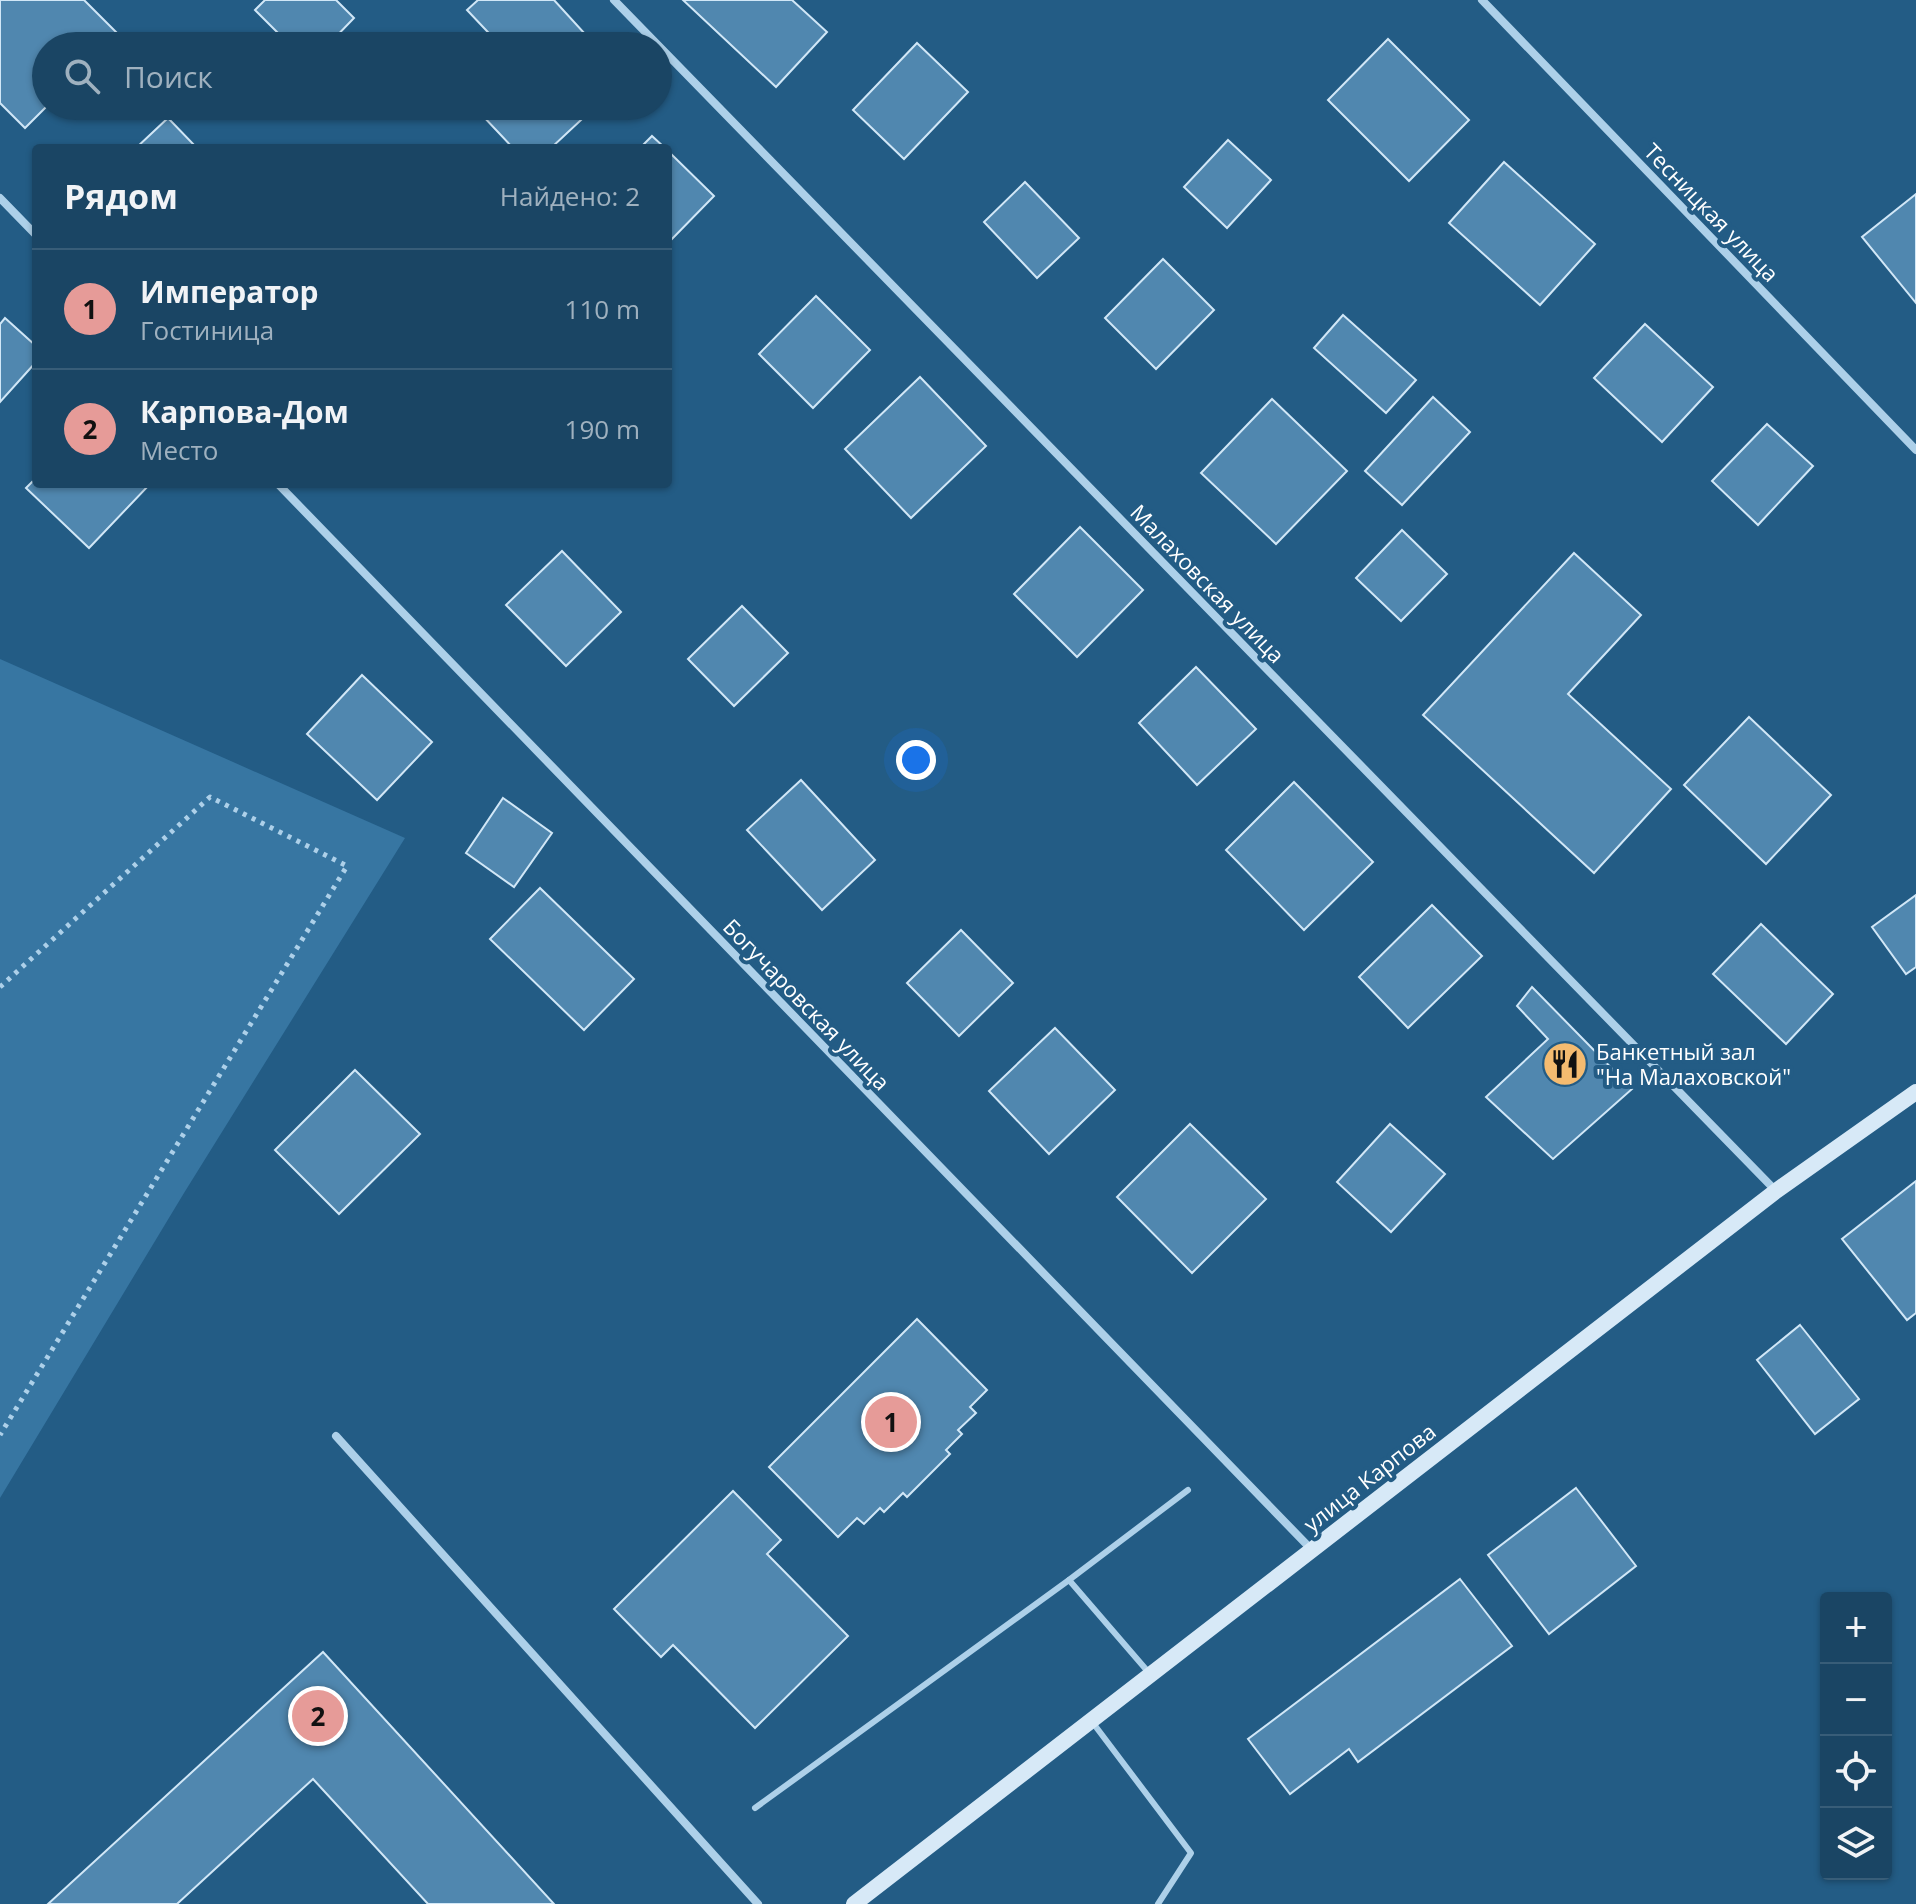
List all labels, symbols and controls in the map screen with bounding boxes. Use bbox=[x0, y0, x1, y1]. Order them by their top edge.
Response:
search box bbox=[32, 32, 672, 120]
icon: search bbox=[60, 54, 104, 98]
text: Поиск bbox=[124, 56, 213, 97]
street label: Тесницкая улица bbox=[1638, 136, 1786, 288]
text: Рядом bbox=[64, 173, 178, 219]
text: Найдено: 2 bbox=[500, 178, 640, 214]
text: Император bbox=[140, 271, 319, 312]
text: 1 bbox=[83, 291, 97, 327]
text: 110 m bbox=[565, 291, 640, 327]
text: Гостиница bbox=[140, 312, 274, 348]
text: Карпова-Дом bbox=[140, 391, 349, 432]
text: 2 bbox=[83, 411, 97, 447]
text: 190 m bbox=[565, 411, 640, 447]
text: Место bbox=[140, 432, 218, 468]
street label: Малаховская улица bbox=[1124, 497, 1292, 669]
your location bbox=[896, 740, 936, 780]
street label: Богучаровская улица bbox=[717, 912, 897, 1096]
place label: Банкетный зал "На Малаховской" bbox=[1596, 1036, 1791, 1091]
restaurant icon: Банкетный зал "На Малаховской" bbox=[1541, 1040, 1589, 1088]
pin: 1 bbox=[865, 1392, 917, 1452]
street label: улица Карпова bbox=[1297, 1416, 1441, 1538]
map controls bbox=[1820, 1592, 1892, 1880]
button: + bbox=[1820, 1592, 1892, 1664]
button: − bbox=[1820, 1664, 1892, 1736]
pin: 2 bbox=[292, 1686, 344, 1746]
button: locate bbox=[1820, 1736, 1892, 1808]
button: layers bbox=[1820, 1808, 1892, 1880]

